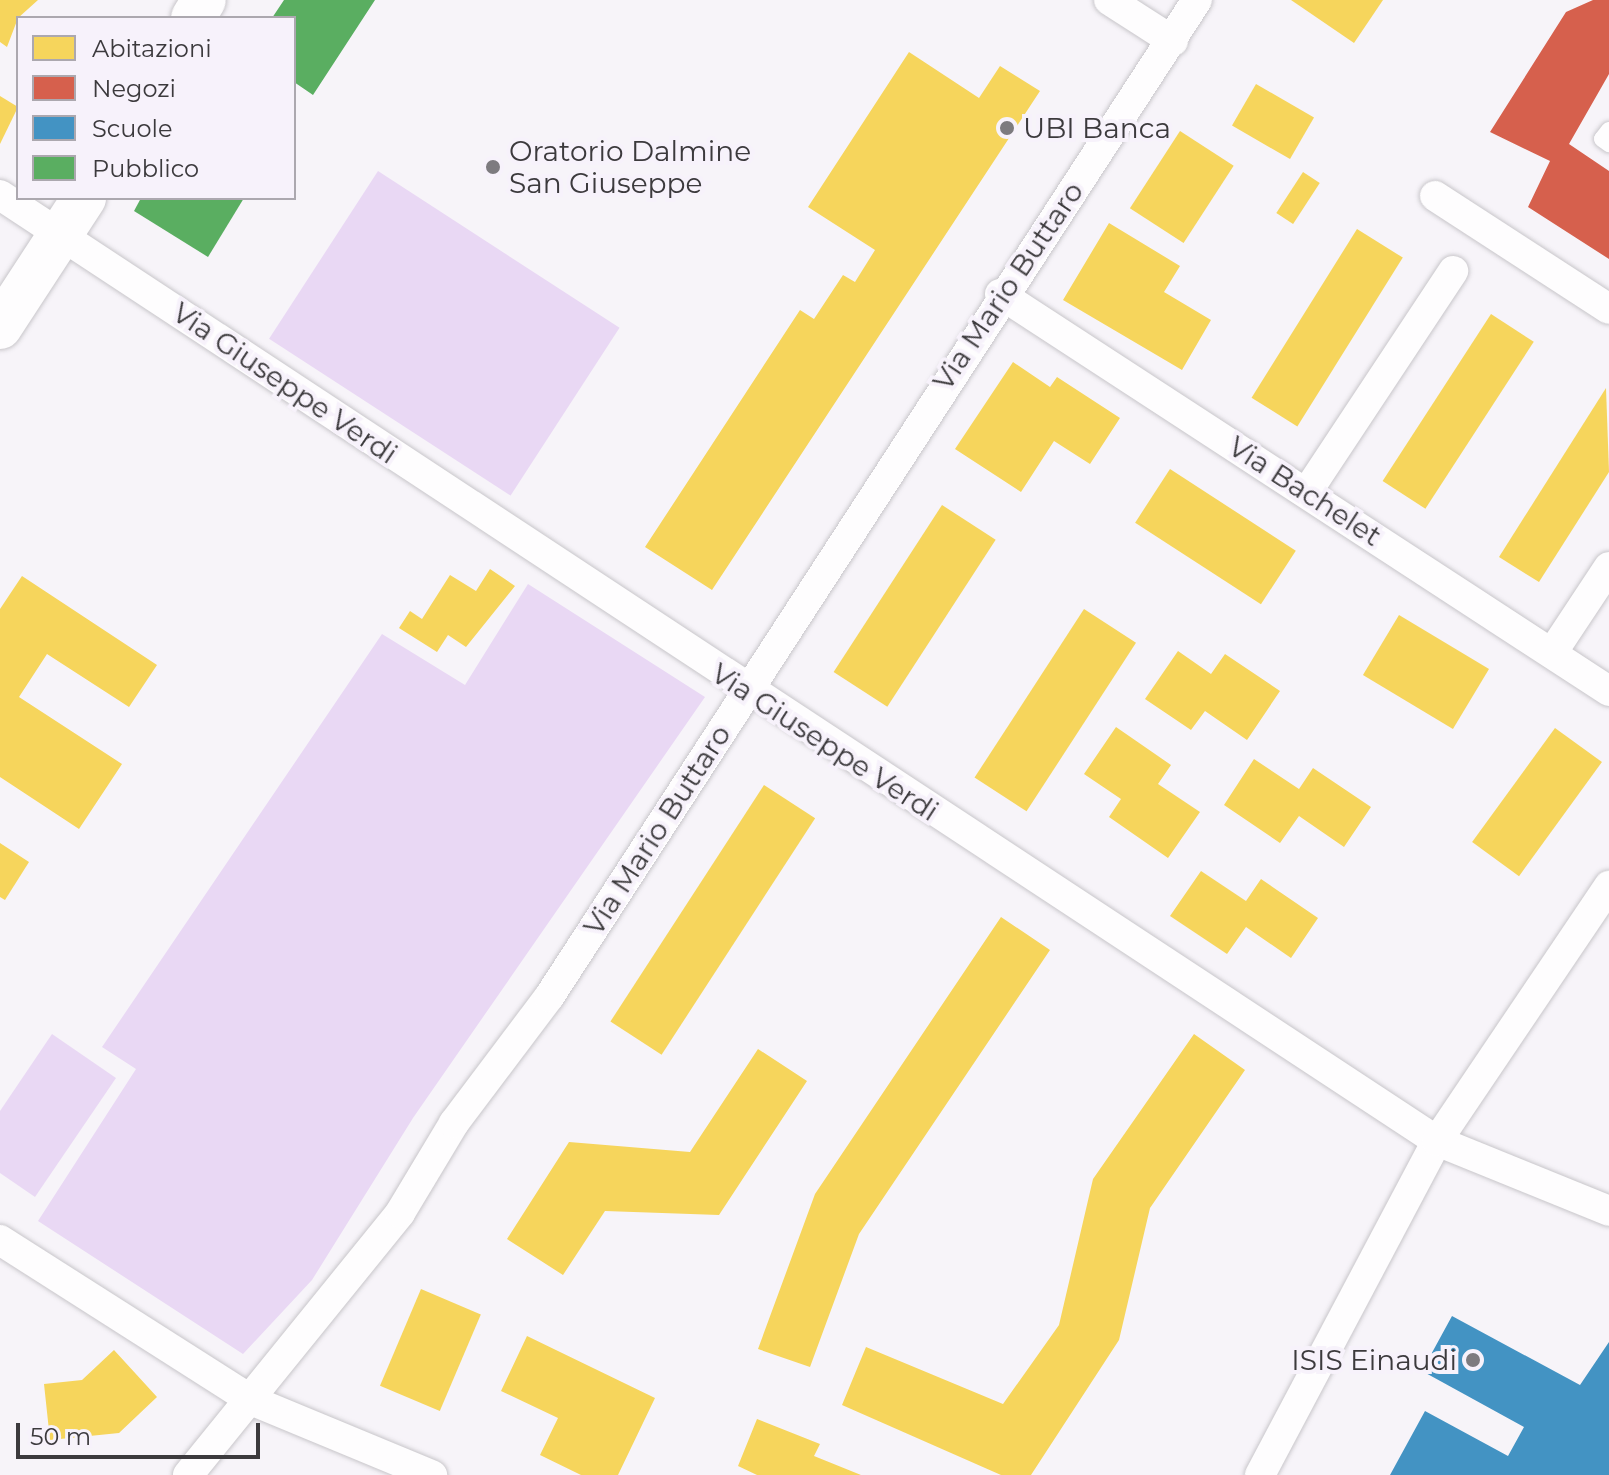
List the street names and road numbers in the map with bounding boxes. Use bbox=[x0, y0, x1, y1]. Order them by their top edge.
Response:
street label: Via Mario Buttaro bbox=[926, 176, 1090, 396]
street label: Via Giuseppe Verdi bbox=[166, 295, 404, 471]
street label: Via Bachelet bbox=[1222, 429, 1388, 553]
street label: Via Giuseppe Verdi bbox=[705, 656, 945, 828]
street label: Via Mario Buttaro bbox=[577, 719, 737, 941]

